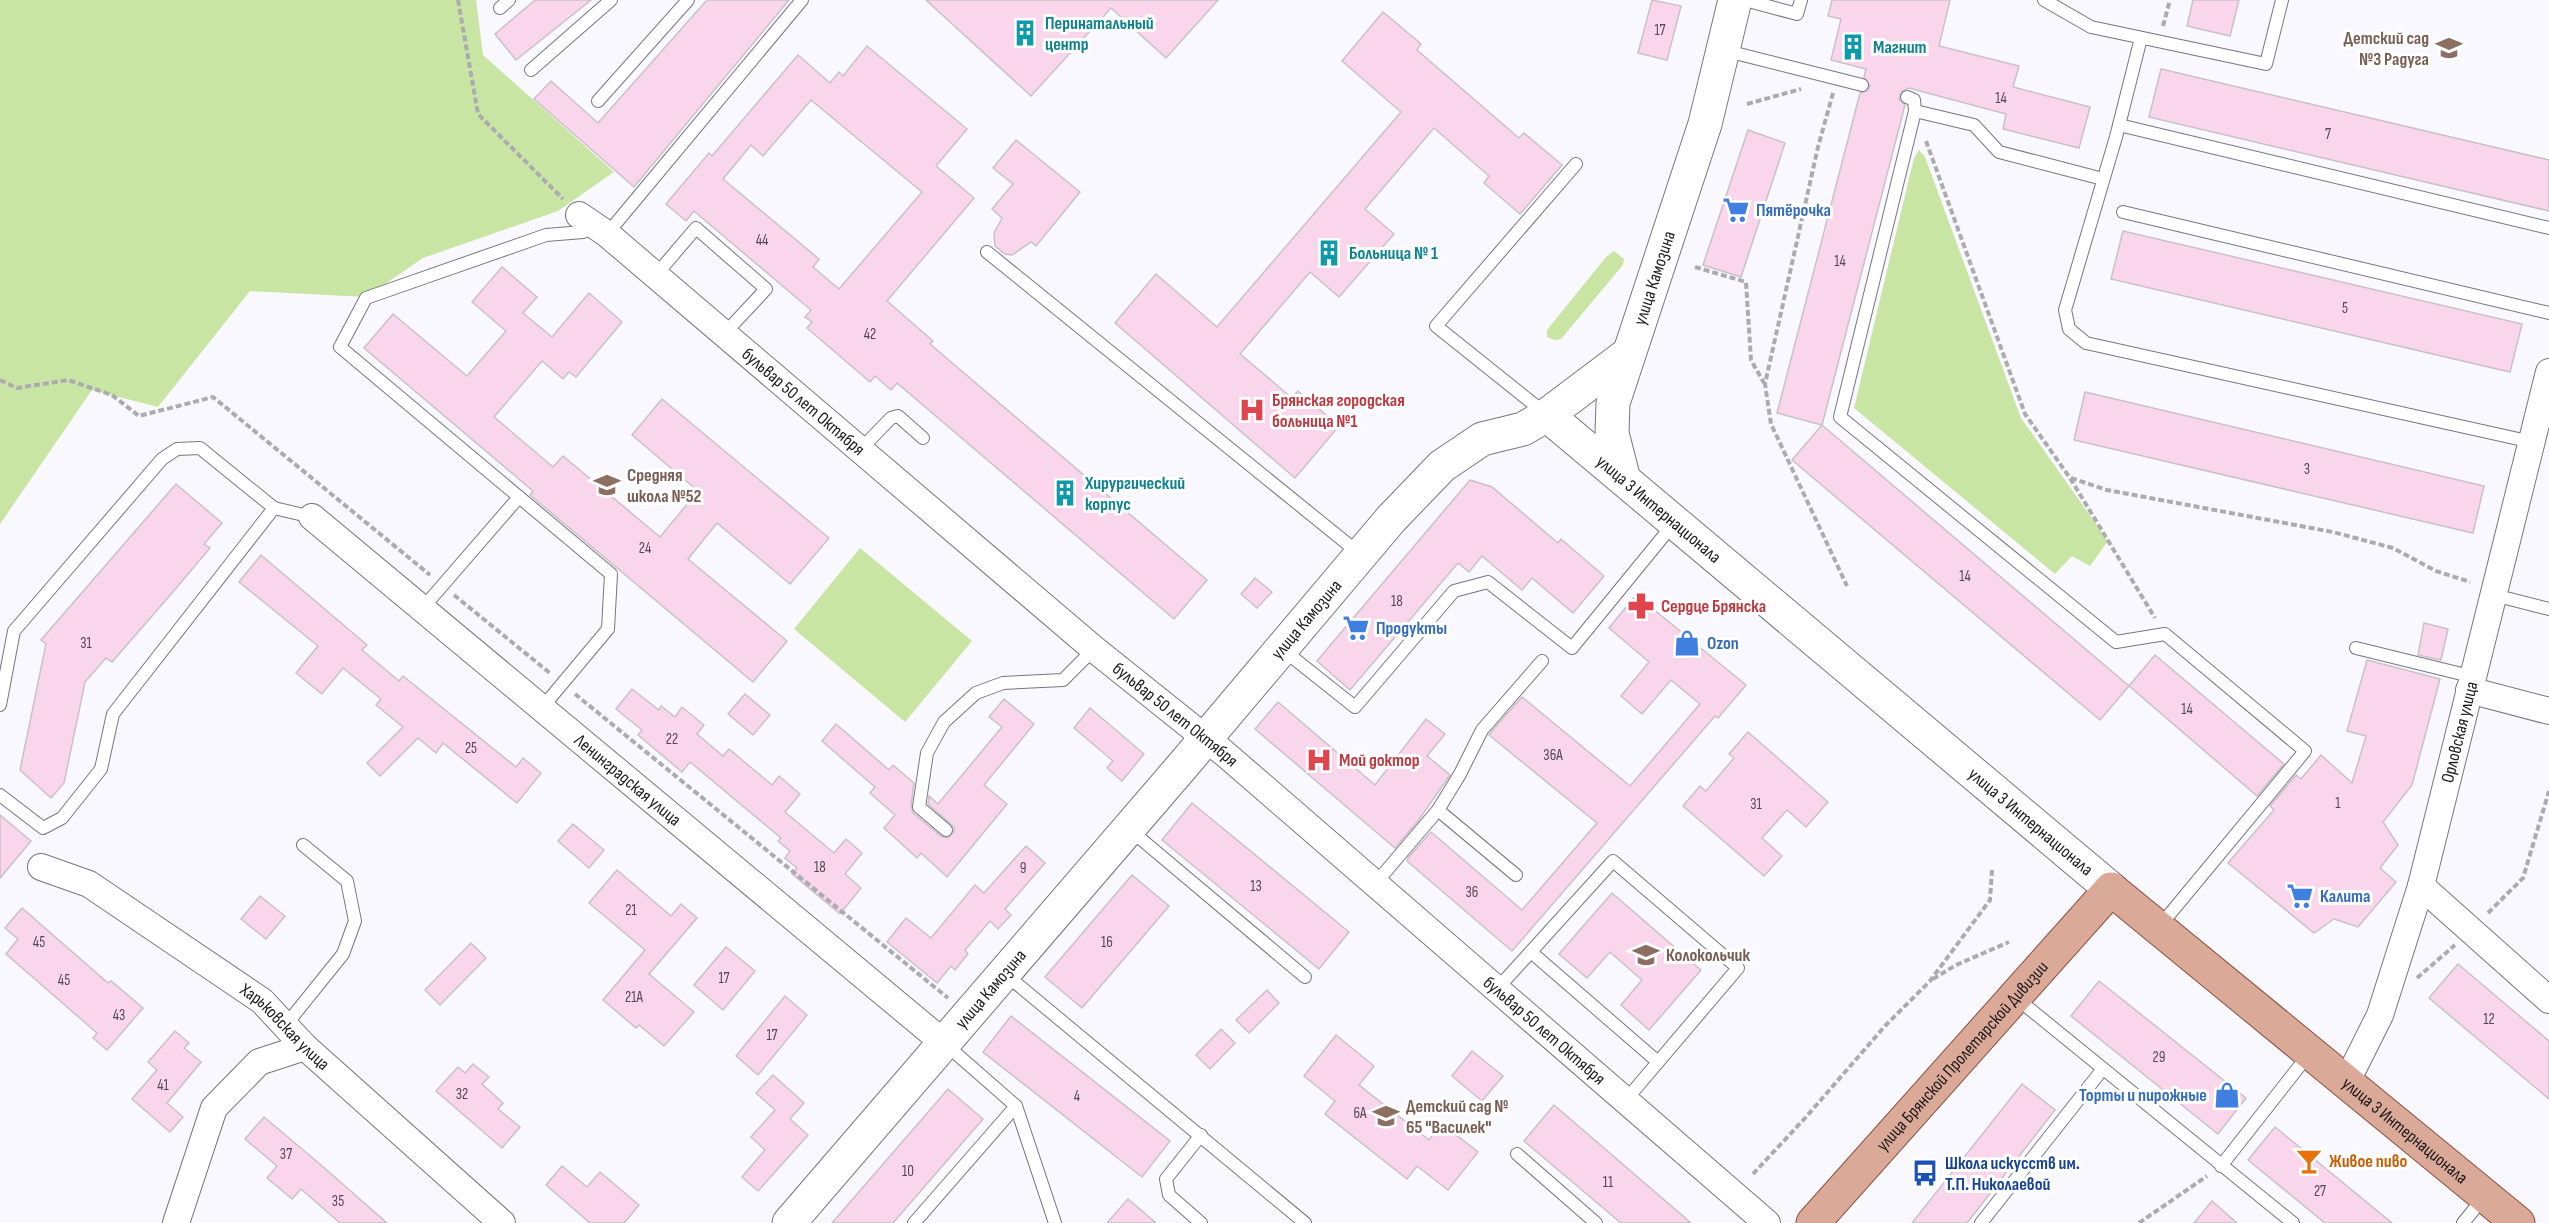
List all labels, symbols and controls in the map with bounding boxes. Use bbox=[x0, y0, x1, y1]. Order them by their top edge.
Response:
place label: Перинатальный центр bbox=[1045, 13, 1154, 55]
building icon: Перинатальный центр bbox=[1010, 18, 1040, 48]
house number: 17 bbox=[1654, 21, 1666, 40]
place label: Детский сад №3 Радуга bbox=[2344, 28, 2429, 70]
building icon: Магнит bbox=[1838, 32, 1868, 62]
school or university icon: Детский сад №3 Радуга bbox=[2434, 33, 2464, 63]
place label: Магнит bbox=[1873, 37, 1927, 58]
house number: 14 bbox=[1995, 89, 2007, 108]
house number: 7 bbox=[2325, 125, 2331, 144]
supermarket icon: Пятёрочка bbox=[1721, 195, 1751, 225]
place label: Пятёрочка bbox=[1756, 200, 1831, 221]
street label: улица Камозина bbox=[1629, 228, 1680, 328]
house number: 44 bbox=[756, 231, 768, 250]
building icon: Больница № 1 bbox=[1314, 238, 1344, 268]
place label: Больница № 1 bbox=[1349, 243, 1438, 264]
house number: 14 bbox=[1834, 252, 1846, 271]
house number: 5 bbox=[2342, 299, 2348, 318]
house number: 42 bbox=[864, 325, 876, 344]
street label: бульвар 50 лет Октября bbox=[738, 343, 869, 460]
place label: Брянская городская больница №1 bbox=[1272, 390, 1405, 432]
hospital icon: Брянская городская больница №1 bbox=[1237, 395, 1267, 425]
street label: улица 3 Интернационала bbox=[1592, 451, 1725, 567]
house number: 3 bbox=[2304, 460, 2310, 479]
place label: Средняя школа №52 bbox=[627, 465, 702, 507]
school or university icon: Средняя школа №52 bbox=[592, 470, 622, 500]
place label: Хирургический корпус bbox=[1084, 473, 1185, 515]
building icon: Хирургический корпус bbox=[1050, 478, 1080, 508]
house number: 24 bbox=[639, 539, 651, 558]
house number: 14 bbox=[1959, 567, 1971, 586]
street label: улица Камозина bbox=[1267, 575, 1346, 663]
pharmacy icon: Сердце Брянска bbox=[1626, 591, 1656, 621]
house number: 18 bbox=[1391, 592, 1403, 611]
place label: Сердце Брянска bbox=[1661, 596, 1766, 617]
supermarket icon: Продукты bbox=[1341, 613, 1371, 643]
place label: Продукты bbox=[1376, 618, 1447, 639]
shop icon: Ozon bbox=[1672, 628, 1702, 658]
place label: Ozon bbox=[1707, 633, 1739, 654]
house number: 31 bbox=[80, 634, 93, 653]
street label: бульвар 50 лет Октября bbox=[1108, 658, 1242, 771]
street label: Орловская улица bbox=[2437, 679, 2482, 785]
house number: 14 bbox=[2181, 700, 2193, 719]
street label: Ленинградская улица bbox=[570, 729, 685, 830]
house number: 22 bbox=[666, 730, 678, 749]
house number: 25 bbox=[465, 739, 477, 758]
hospital icon: Мой доктор bbox=[1304, 745, 1334, 775]
house number: 36А bbox=[1543, 746, 1563, 765]
place label: Мой доктор bbox=[1339, 750, 1420, 771]
street label: улица 3 Интернационала bbox=[1964, 763, 2098, 880]
house number: 1 bbox=[2335, 794, 2341, 813]
house number: 31 bbox=[1750, 795, 1763, 814]
house number: 18 bbox=[814, 858, 826, 877]
house number: 9 bbox=[1020, 859, 1026, 878]
house number: 13 bbox=[1250, 877, 1262, 896]
supermarket icon: Калита bbox=[2285, 881, 2315, 911]
house number: 36 bbox=[1466, 883, 1478, 902]
place label: Калита bbox=[2320, 886, 2370, 907]
house number: 21 bbox=[625, 901, 637, 920]
house number: 45 bbox=[33, 933, 45, 952]
house number: 16 bbox=[1101, 933, 1113, 952]
school or university icon: Колокольчик bbox=[1631, 940, 1661, 970]
street label: улица Камозина bbox=[951, 945, 1030, 1033]
place label: Колокольчик bbox=[1666, 945, 1750, 966]
street label: улица Брянской Пролетарской Дивизии bbox=[1872, 956, 2052, 1155]
house number: 17 bbox=[718, 969, 730, 988]
house number: 45 bbox=[58, 971, 70, 990]
street label: бульвар 50 лет Октября bbox=[1479, 972, 1610, 1089]
street label: Харьковская улица bbox=[235, 978, 334, 1075]
house number: 21А bbox=[625, 988, 644, 1007]
house number: 43 bbox=[113, 1006, 125, 1025]
house number: 12 bbox=[2483, 1010, 2495, 1029]
house number: 17 bbox=[766, 1026, 778, 1045]
house number: 29 bbox=[2153, 1048, 2165, 1067]
street label: улица 3 Интернационала bbox=[2338, 1073, 2472, 1188]
house number: 41 bbox=[157, 1076, 170, 1095]
shop icon: Торты и пирожные bbox=[2212, 1080, 2242, 1110]
house number: 32 bbox=[456, 1085, 468, 1104]
place label: Торты и пирожные bbox=[2079, 1085, 2207, 1106]
house number: 4 bbox=[1074, 1087, 1080, 1106]
place label: Детский сад № 65 "Василек" bbox=[1406, 1096, 1508, 1138]
school or university icon: Детский сад № 65 "Василек" bbox=[1371, 1101, 1401, 1131]
house number: 6А bbox=[1354, 1104, 1367, 1123]
house number: 37 bbox=[280, 1145, 292, 1164]
bar icon: Живое пиво bbox=[2294, 1146, 2324, 1176]
place label: Живое пиво bbox=[2329, 1151, 2407, 1172]
place label: Школа искусств им. Т.П. Николаевой bbox=[1945, 1153, 2080, 1195]
bus stop icon: Школа искусств им. Т.П. Николаевой bbox=[1910, 1158, 1940, 1188]
house number: 10 bbox=[902, 1162, 914, 1181]
house number: 11 bbox=[1603, 1173, 1614, 1192]
house number: 27 bbox=[2314, 1182, 2326, 1201]
house number: 35 bbox=[332, 1192, 344, 1211]

